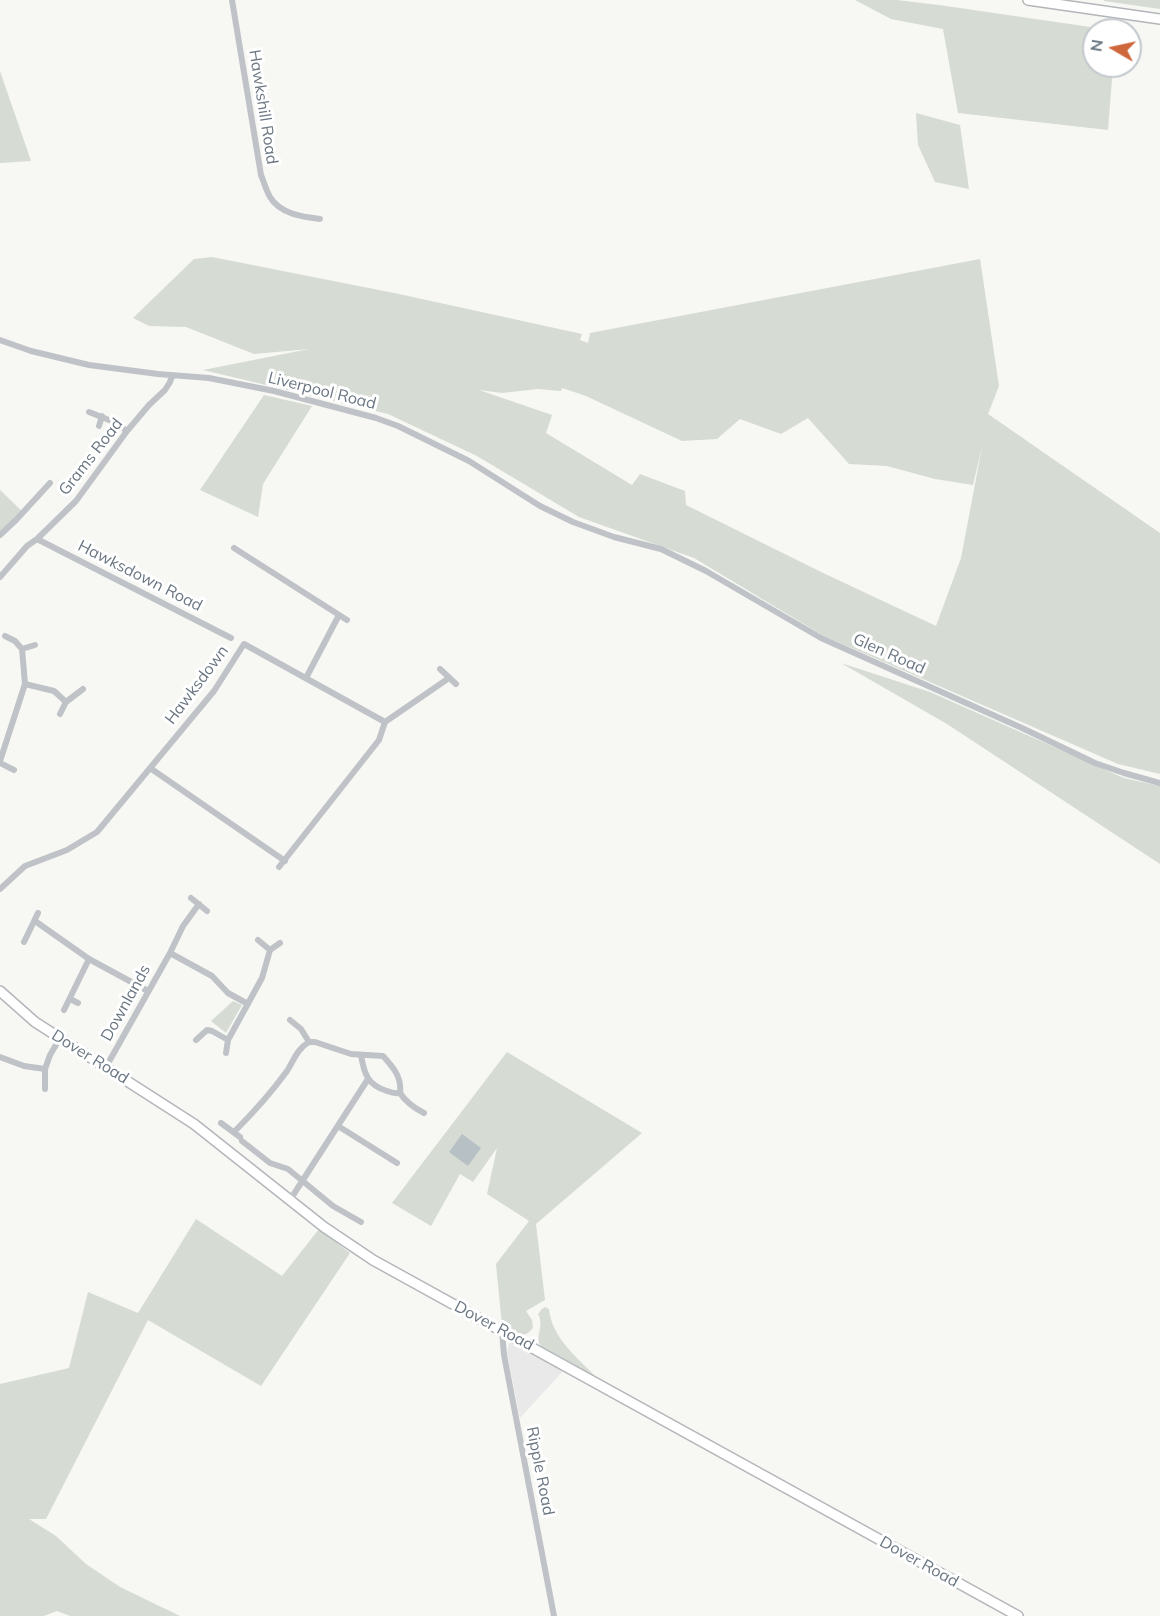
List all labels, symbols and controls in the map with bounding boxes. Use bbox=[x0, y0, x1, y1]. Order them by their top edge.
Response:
north arrow bbox=[1082, 18, 1142, 78]
text: N bbox=[1085, 38, 1107, 53]
street label: Hawkshill Road bbox=[244, 48, 282, 166]
street label: Liverpool Road bbox=[266, 368, 378, 414]
street label: Grams Road bbox=[55, 415, 127, 499]
street label: Hawksdown Road bbox=[75, 536, 205, 616]
street label: Glen Road bbox=[850, 630, 928, 678]
street label: Hawksdown bbox=[161, 642, 233, 728]
street label: Downlands bbox=[97, 961, 155, 1045]
street label: Dover Road bbox=[48, 1026, 132, 1088]
street label: Dover Road bbox=[451, 1297, 537, 1355]
street label: Ripple Road bbox=[522, 1425, 558, 1517]
street label: Dover Road bbox=[876, 1532, 962, 1592]

